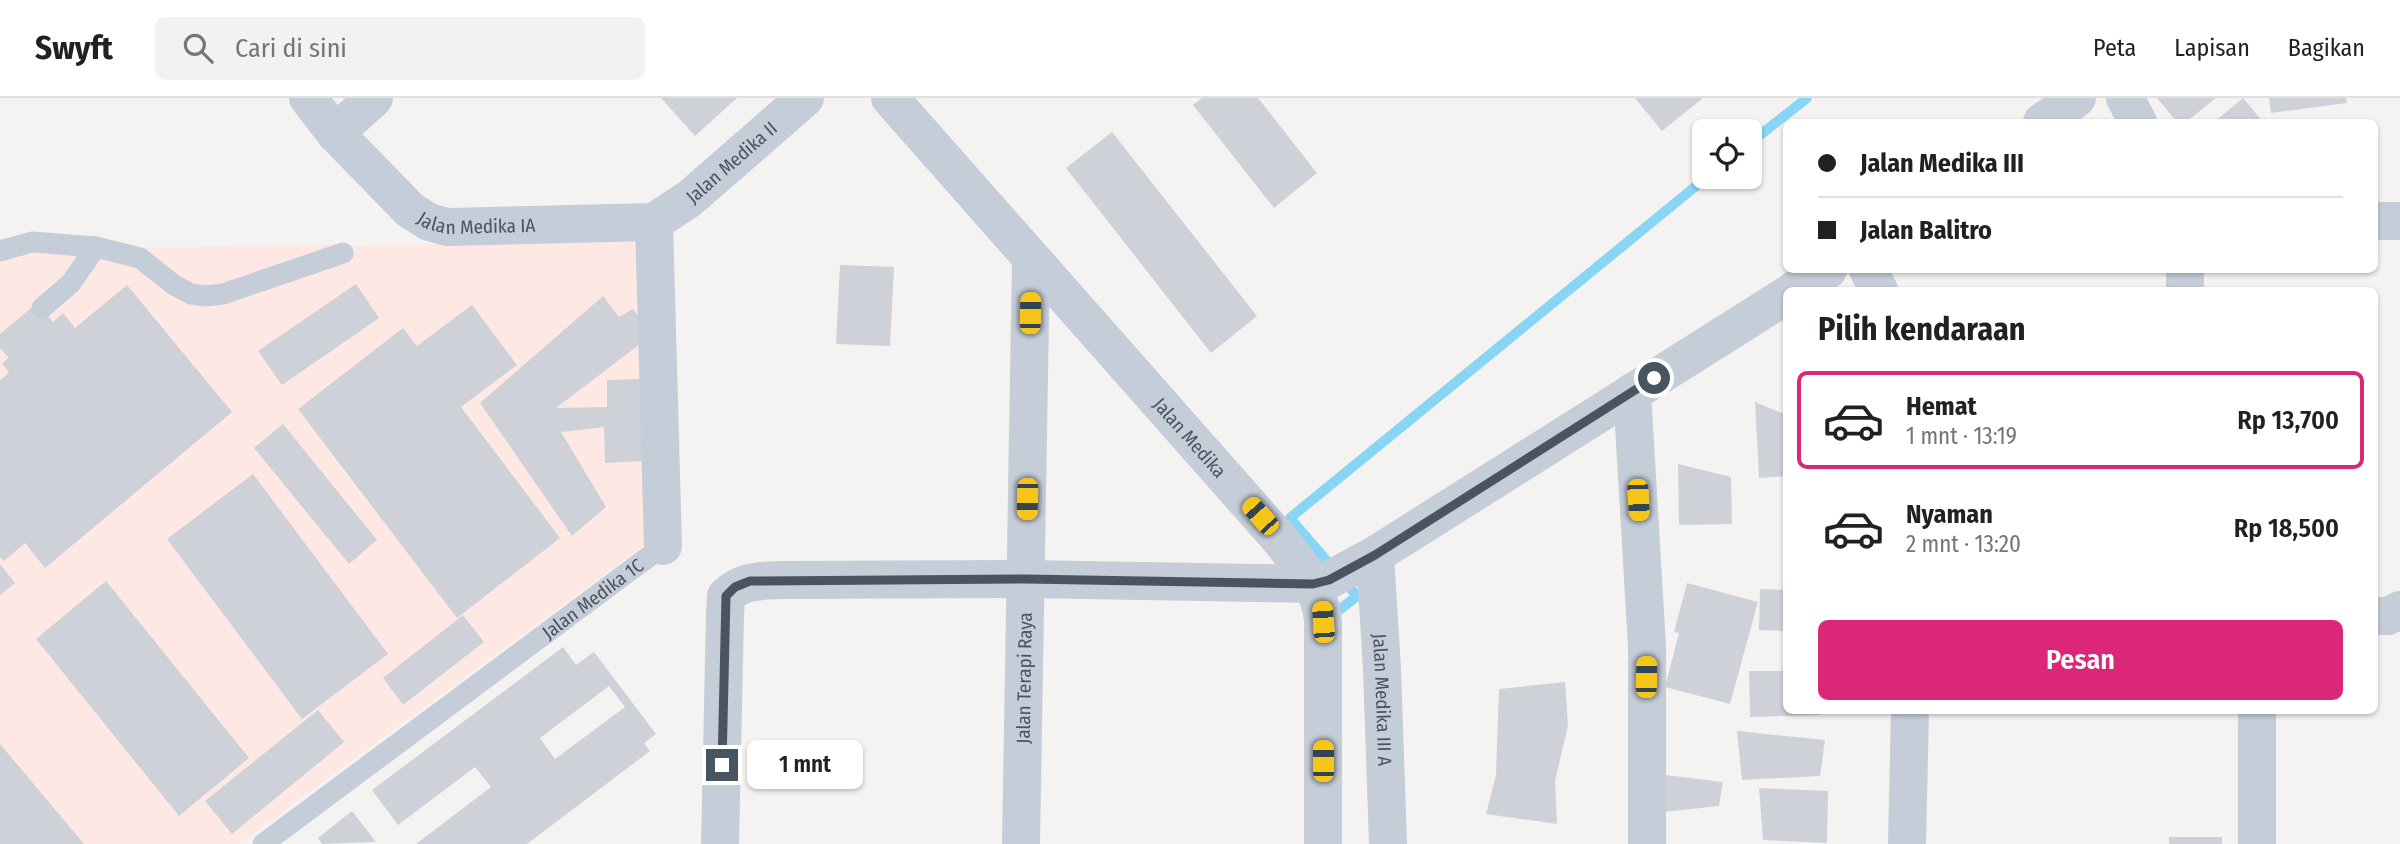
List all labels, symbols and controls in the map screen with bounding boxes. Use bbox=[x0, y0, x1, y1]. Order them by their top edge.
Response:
search box bbox=[155, 17, 645, 80]
text: Swyft bbox=[35, 28, 113, 68]
icon: search bbox=[179, 29, 217, 67]
text: Cari di sini bbox=[235, 33, 347, 64]
text: Peta bbox=[2093, 34, 2136, 62]
text: Lapisan bbox=[2174, 34, 2250, 62]
text: Bagikan bbox=[2288, 34, 2365, 62]
street label: Jalan Medika II bbox=[681, 117, 782, 208]
map controls bbox=[1692, 119, 1762, 189]
button: locate bbox=[1692, 119, 1762, 189]
text: Jalan Medika III bbox=[1860, 148, 2024, 179]
street label: Jalan Medika IA bbox=[413, 207, 536, 239]
text: Jalan Balitro bbox=[1860, 215, 1992, 246]
car bbox=[1020, 292, 1041, 334]
text: Pilih kendaraan bbox=[1818, 310, 2026, 348]
route start bbox=[1638, 362, 1670, 394]
icon: car bbox=[1822, 389, 1885, 452]
text: Hemat bbox=[1906, 391, 1977, 422]
street label: Jalan Medika bbox=[1148, 393, 1231, 482]
text: Rp 13,700 bbox=[2237, 405, 2339, 436]
text: 1 mnt · 13:19 bbox=[1906, 422, 2017, 450]
car bbox=[1017, 478, 1038, 520]
car bbox=[1627, 478, 1650, 522]
car bbox=[1239, 493, 1282, 539]
icon: car bbox=[1822, 497, 1885, 560]
text: Nyaman bbox=[1906, 499, 1993, 530]
text: Rp 18,500 bbox=[2234, 513, 2339, 544]
text: 2 mnt · 13:20 bbox=[1906, 530, 2021, 558]
street label: Jalan Medika 1C bbox=[538, 553, 648, 644]
car bbox=[1312, 600, 1335, 644]
street label: Jalan Terapi Raya bbox=[1012, 612, 1037, 744]
button: Pesan bbox=[1818, 620, 2343, 700]
street label: Jalan Medika III A bbox=[1368, 633, 1396, 766]
car bbox=[1636, 656, 1657, 698]
callout: 1 mnt bbox=[746, 740, 862, 790]
car bbox=[1313, 740, 1334, 782]
route end bbox=[706, 749, 738, 781]
text: 1 mnt bbox=[779, 750, 831, 778]

